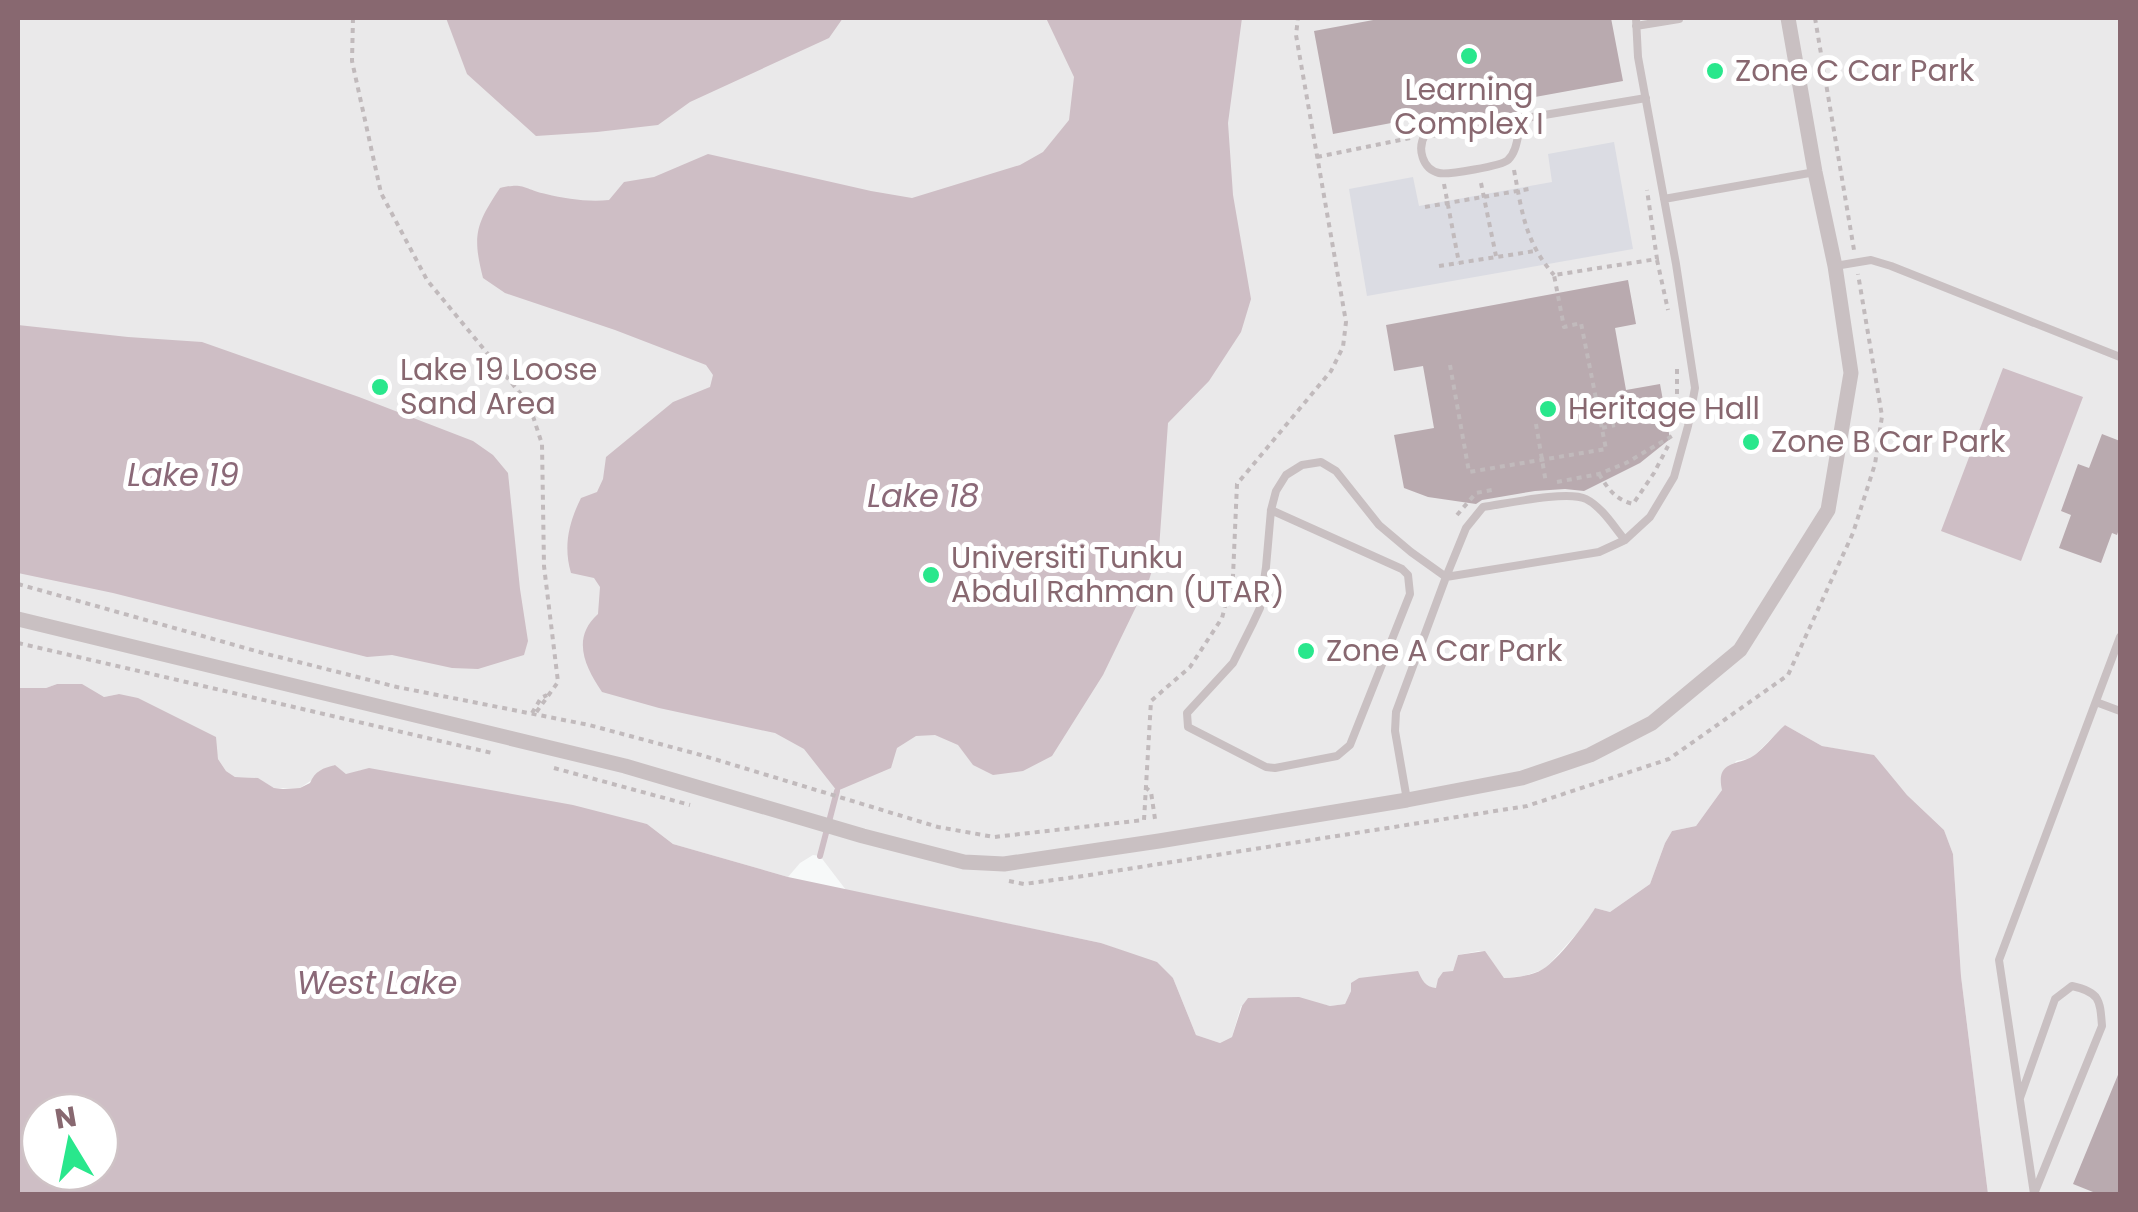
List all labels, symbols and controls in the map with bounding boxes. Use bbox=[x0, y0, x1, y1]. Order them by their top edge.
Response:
marker: Learning Complex I bbox=[1458, 45, 1480, 67]
place label: Zone C Car Park bbox=[1735, 49, 1975, 92]
marker: Zone C Car Park bbox=[1704, 60, 1726, 82]
place label: Learning Complex I bbox=[1394, 68, 1544, 145]
place label: Lake 19 Loose Sand Area bbox=[400, 348, 597, 425]
marker: Lake 19 Loose Sand Area bbox=[369, 376, 391, 398]
place label: Heritage Hall bbox=[1568, 387, 1760, 430]
marker: Heritage Hall bbox=[1537, 398, 1559, 420]
place label: Zone B Car Park bbox=[1771, 420, 2006, 463]
marker: Zone B Car Park bbox=[1740, 431, 1762, 453]
water label: Lake 19 bbox=[127, 452, 239, 497]
water label: Lake 18 bbox=[867, 473, 979, 518]
place label: Universiti Tunku Abdul Rahman (UTAR) bbox=[951, 536, 1285, 613]
marker: Universiti Tunku Abdul Rahman (UTAR) bbox=[920, 564, 942, 586]
place label: Zone A Car Park bbox=[1326, 629, 1563, 672]
marker: Zone A Car Park bbox=[1295, 640, 1317, 662]
water label: West Lake bbox=[297, 960, 457, 1005]
north arrow bbox=[20, 1092, 120, 1192]
text: N bbox=[52, 1097, 80, 1139]

